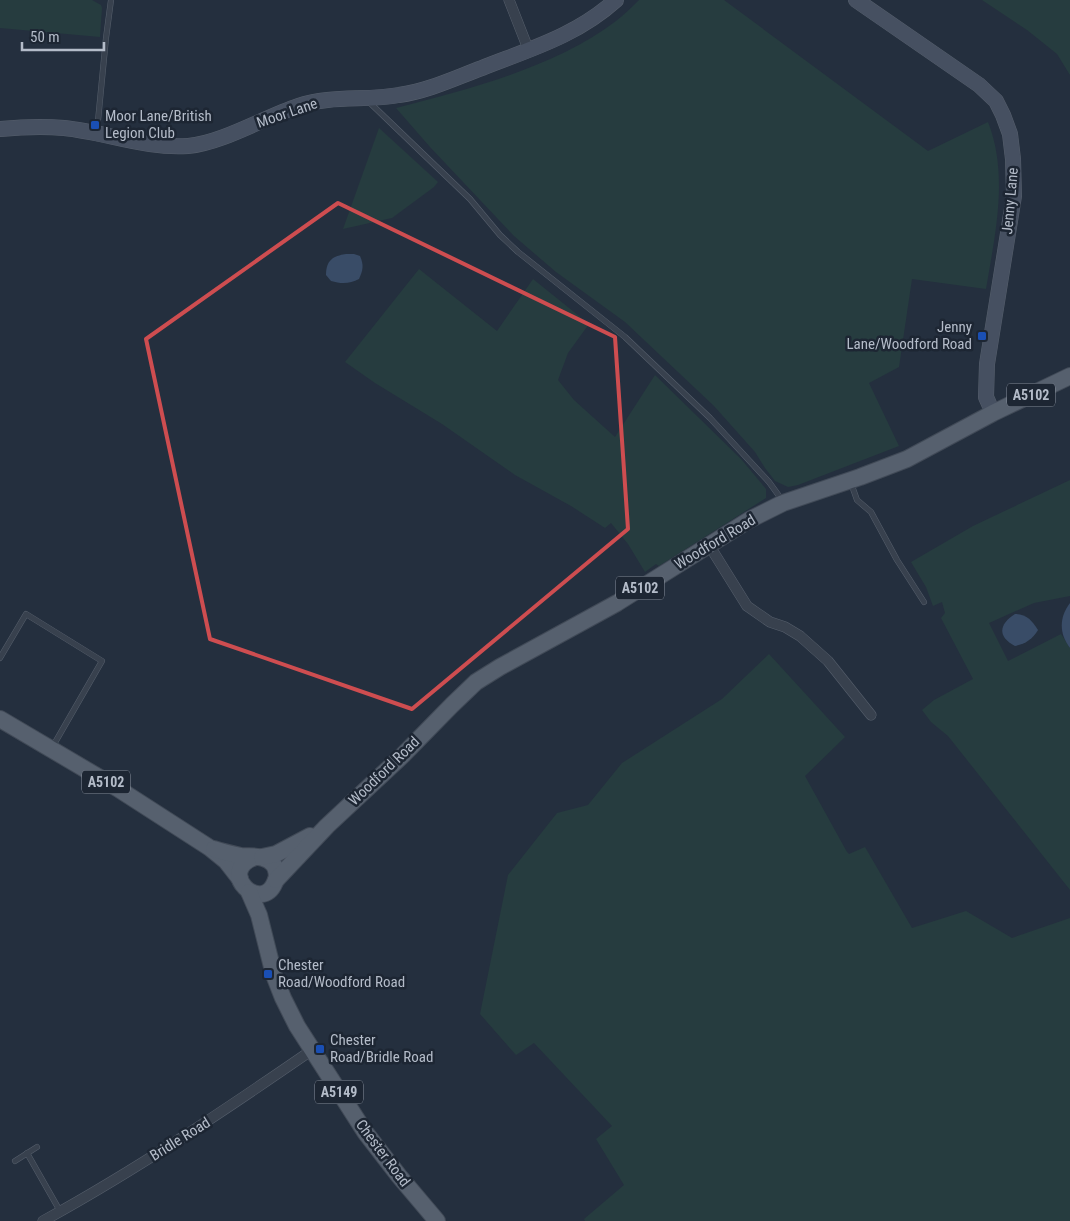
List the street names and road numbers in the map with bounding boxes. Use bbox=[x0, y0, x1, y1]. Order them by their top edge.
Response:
street label: Moor Lane bbox=[254, 94, 320, 132]
street label: Jenny Lane bbox=[998, 167, 1022, 235]
road number: A5102 bbox=[1007, 384, 1055, 406]
street label: Woodford Road bbox=[671, 511, 759, 573]
road number: A5102 bbox=[616, 576, 664, 600]
street label: Woodford Road bbox=[345, 733, 423, 809]
road number: A5102 bbox=[82, 770, 130, 794]
road number: A5149 bbox=[315, 1080, 363, 1104]
street label: Bridle Road bbox=[147, 1113, 213, 1165]
street label: Chester Road bbox=[352, 1116, 414, 1190]

